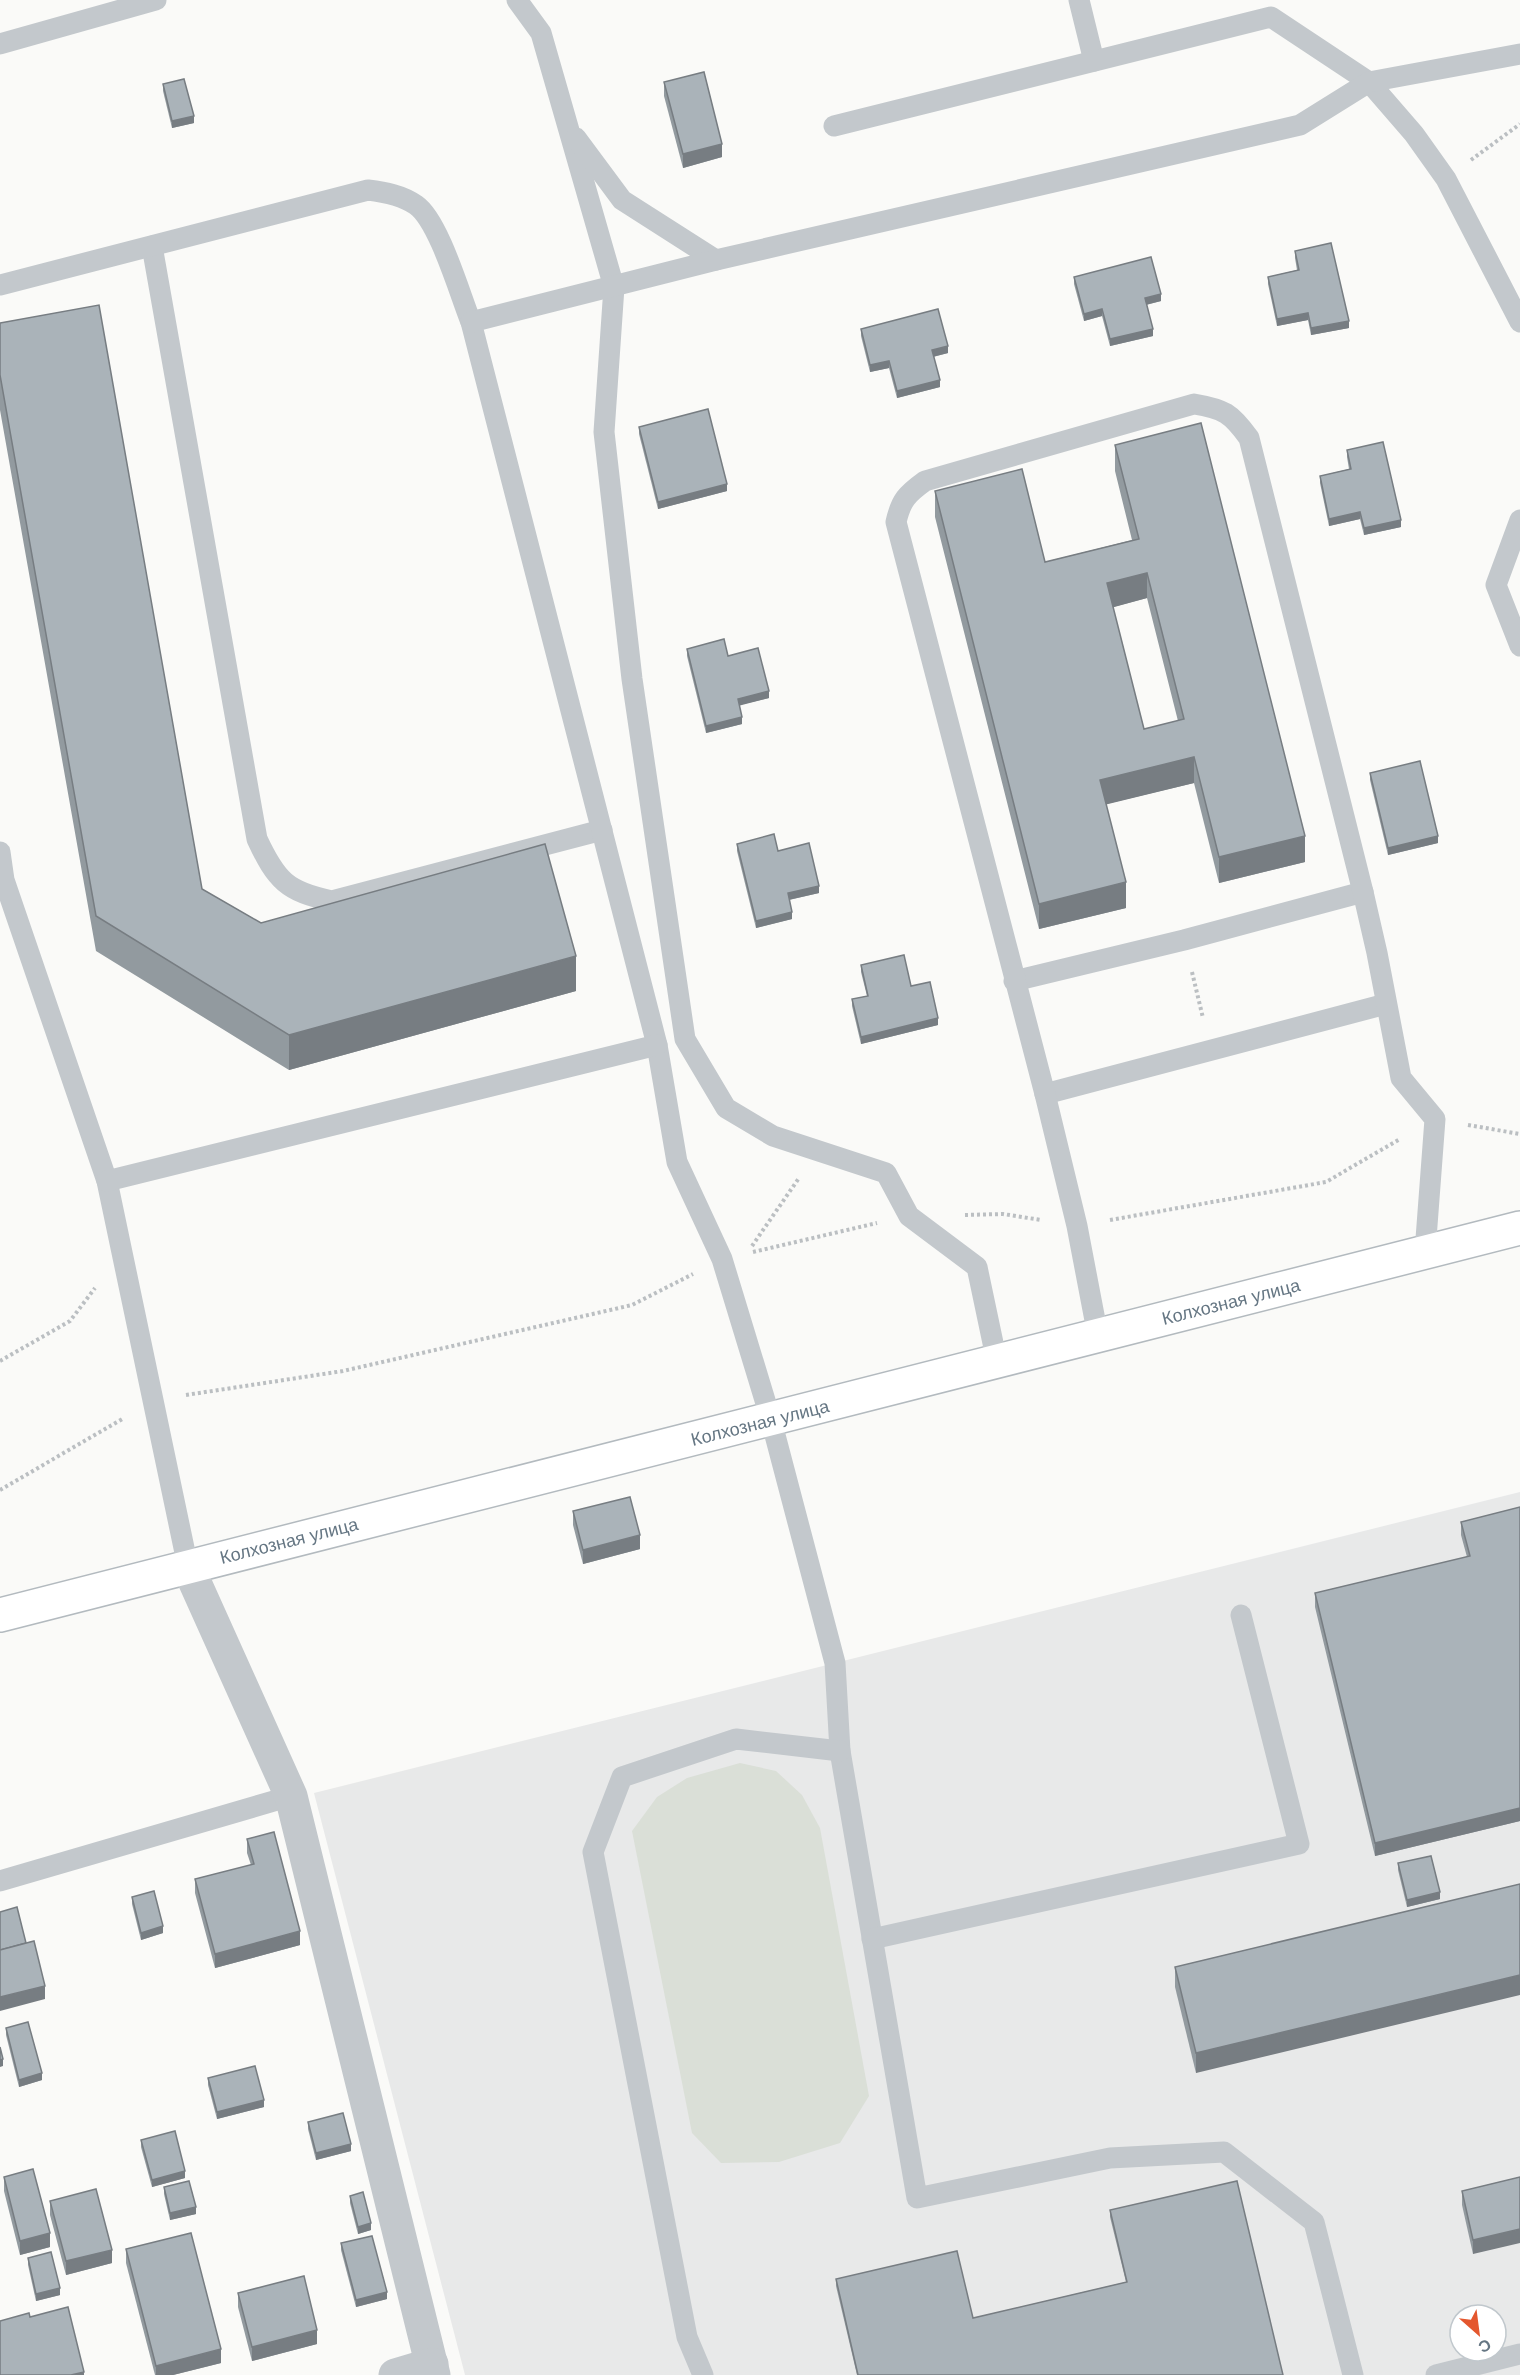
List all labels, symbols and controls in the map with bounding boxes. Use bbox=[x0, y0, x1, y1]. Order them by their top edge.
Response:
street label: Колхозная улица bbox=[1160, 1275, 1303, 1329]
street label: Колхозная улица bbox=[689, 1396, 832, 1450]
street label: Колхозная улица bbox=[218, 1514, 361, 1568]
north arrow bbox=[1448, 2303, 1508, 2363]
text: С bbox=[1475, 2336, 1494, 2356]

